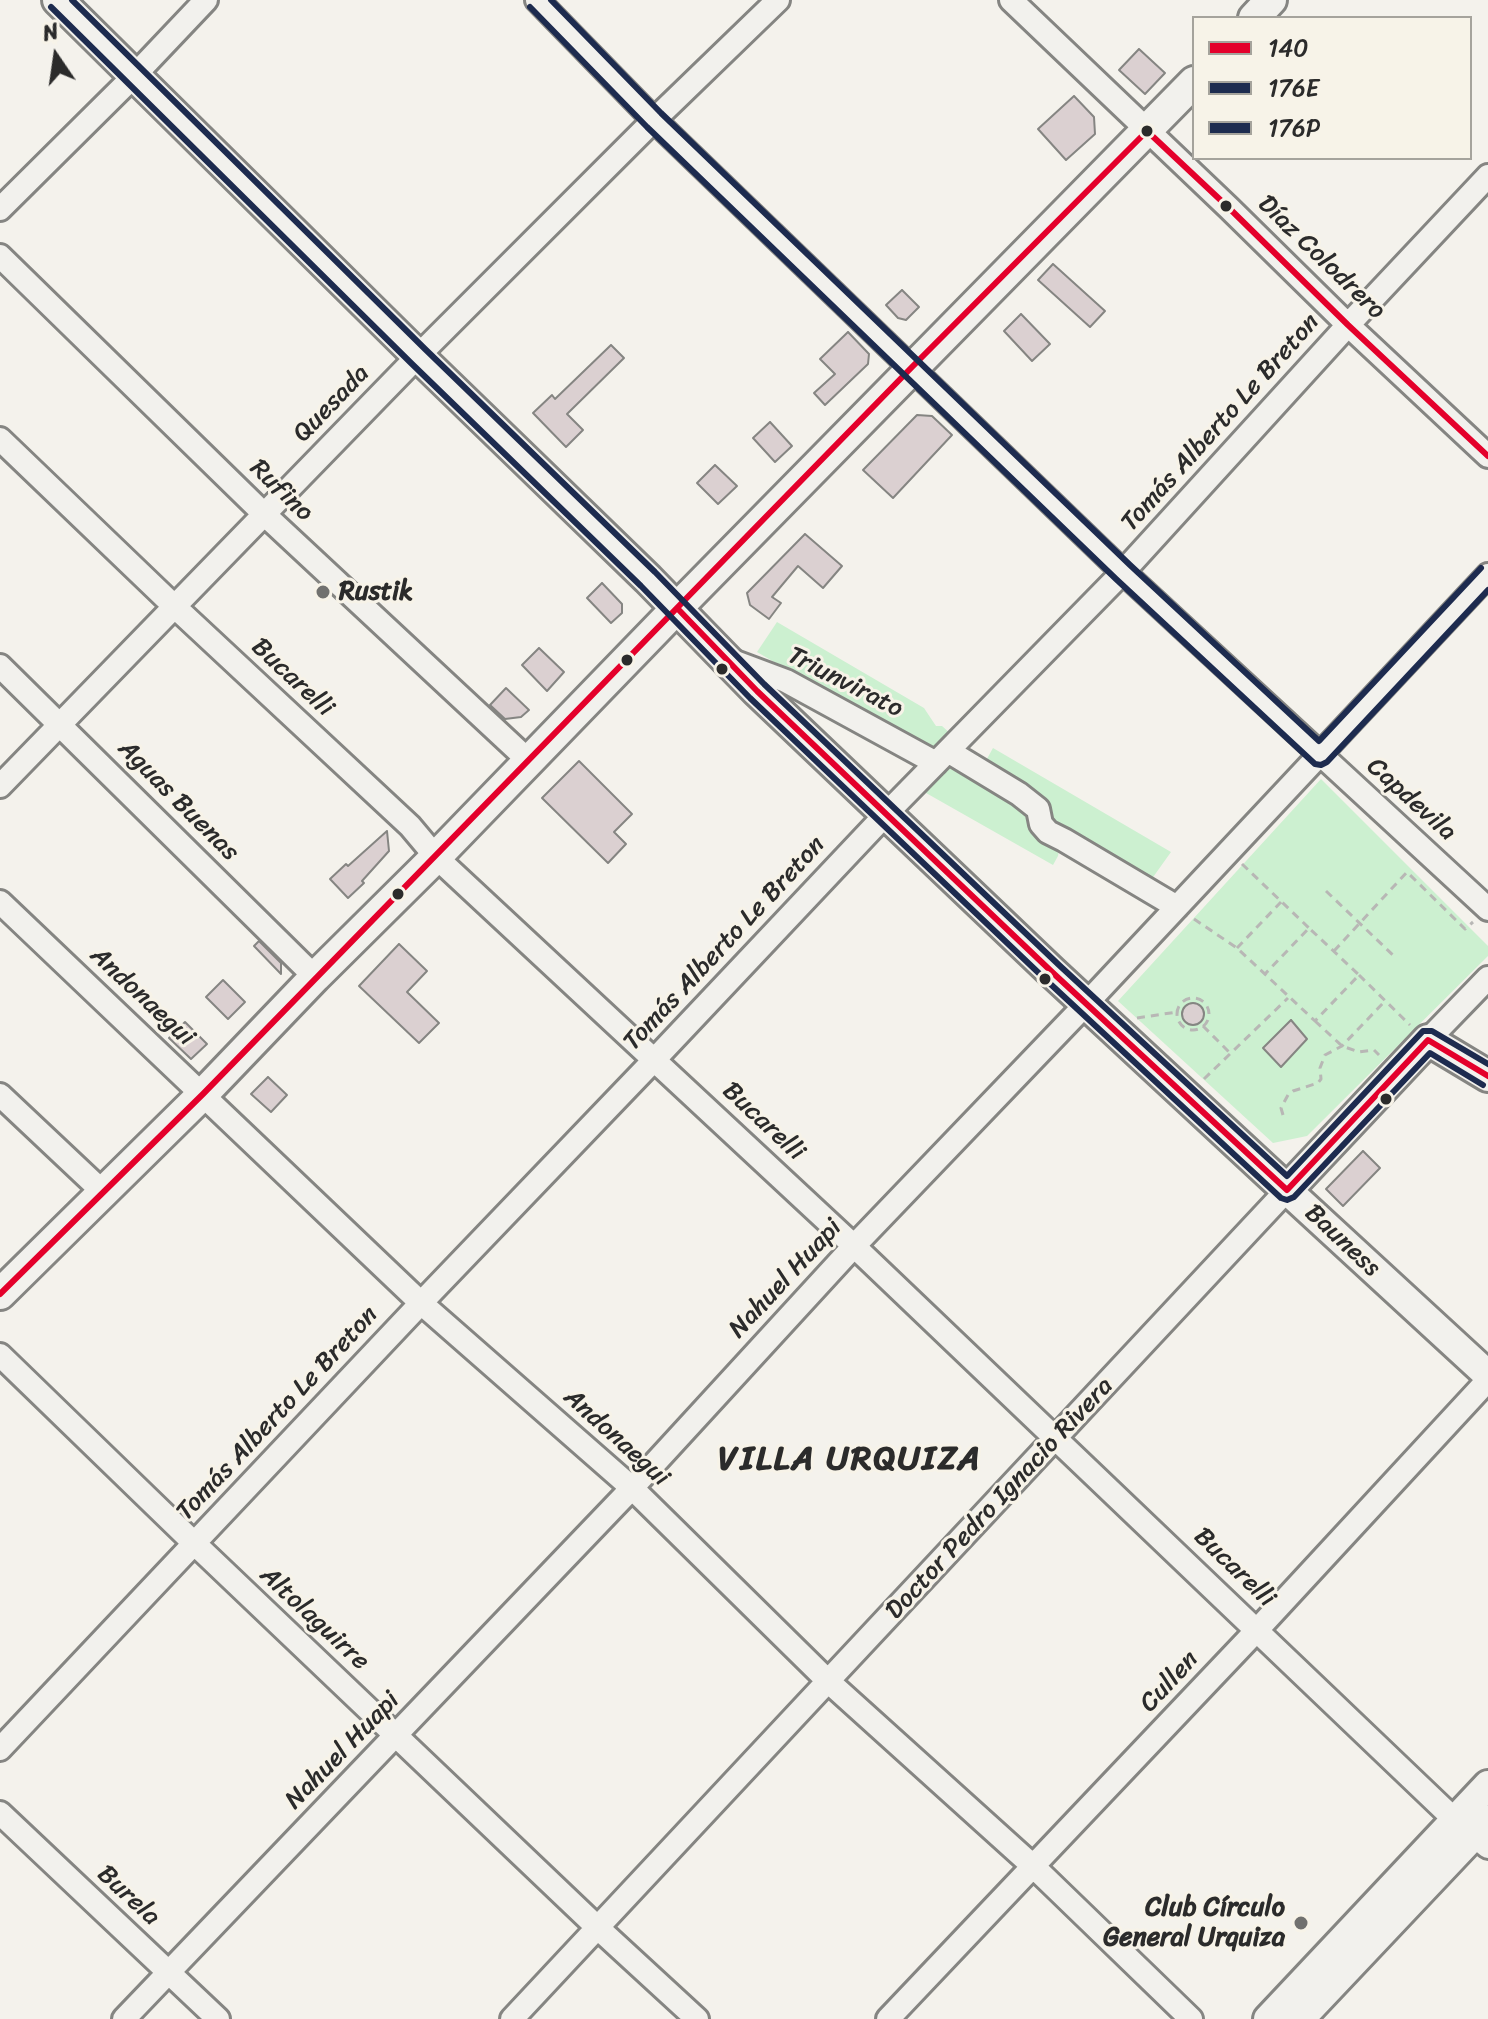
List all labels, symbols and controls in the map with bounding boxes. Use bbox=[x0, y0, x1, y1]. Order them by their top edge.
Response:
text: N bbox=[39, 11, 62, 53]
north arrow bbox=[16, 16, 96, 96]
legend bbox=[1192, 16, 1472, 160]
text: 140 bbox=[1268, 27, 1308, 69]
text: 176E bbox=[1268, 67, 1319, 109]
text: 176P bbox=[1268, 107, 1320, 149]
unlabelled marker bbox=[1139, 123, 1155, 139]
street label: Díaz Colodrero bbox=[1251, 189, 1391, 327]
unlabelled marker bbox=[1218, 198, 1234, 214]
street label: Tomás Alberto Le Breton bbox=[1115, 308, 1327, 538]
street label: Quesada bbox=[287, 359, 377, 449]
street label: Rufino bbox=[243, 453, 319, 529]
place label: Rustik bbox=[339, 576, 413, 608]
marker: Rustik bbox=[314, 583, 332, 601]
street label: Bucarelli bbox=[244, 632, 340, 724]
street label: Triunvirato bbox=[782, 641, 908, 725]
unlabelled marker bbox=[619, 652, 635, 668]
unlabelled marker bbox=[714, 661, 730, 677]
street label: Aguas Buenas bbox=[111, 734, 245, 868]
street label: Capdevila bbox=[1360, 752, 1462, 848]
street label: Tomás Alberto Le Breton bbox=[617, 830, 833, 1058]
unlabelled marker bbox=[390, 886, 406, 902]
street label: Andonaegui bbox=[83, 941, 201, 1053]
unlabelled marker bbox=[1037, 971, 1053, 987]
street label: Bucarelli bbox=[715, 1076, 811, 1168]
unlabelled marker bbox=[1378, 1091, 1394, 1107]
street label: Bauness bbox=[1298, 1198, 1386, 1284]
street label: Nahuel Huapi bbox=[723, 1213, 849, 1345]
street label: Tomás Alberto Le Breton bbox=[170, 1300, 386, 1528]
street label: Doctor Pedro Ignacio Rivera bbox=[880, 1371, 1120, 1627]
street label: Andonaegui bbox=[557, 1382, 675, 1494]
district label: VILLA URQUIZA bbox=[719, 1440, 981, 1480]
street label: Bucarelli bbox=[1187, 1522, 1281, 1614]
street label: Altolaguirre bbox=[253, 1560, 375, 1678]
street label: Cullen bbox=[1134, 1645, 1206, 1719]
street label: Nahuel Huapi bbox=[279, 1686, 407, 1816]
street label: Burela bbox=[90, 1859, 166, 1933]
place label: Club Círculo General Urquiza bbox=[1103, 1892, 1285, 1954]
marker: Club Círculo General Urquiza bbox=[1292, 1914, 1310, 1932]

